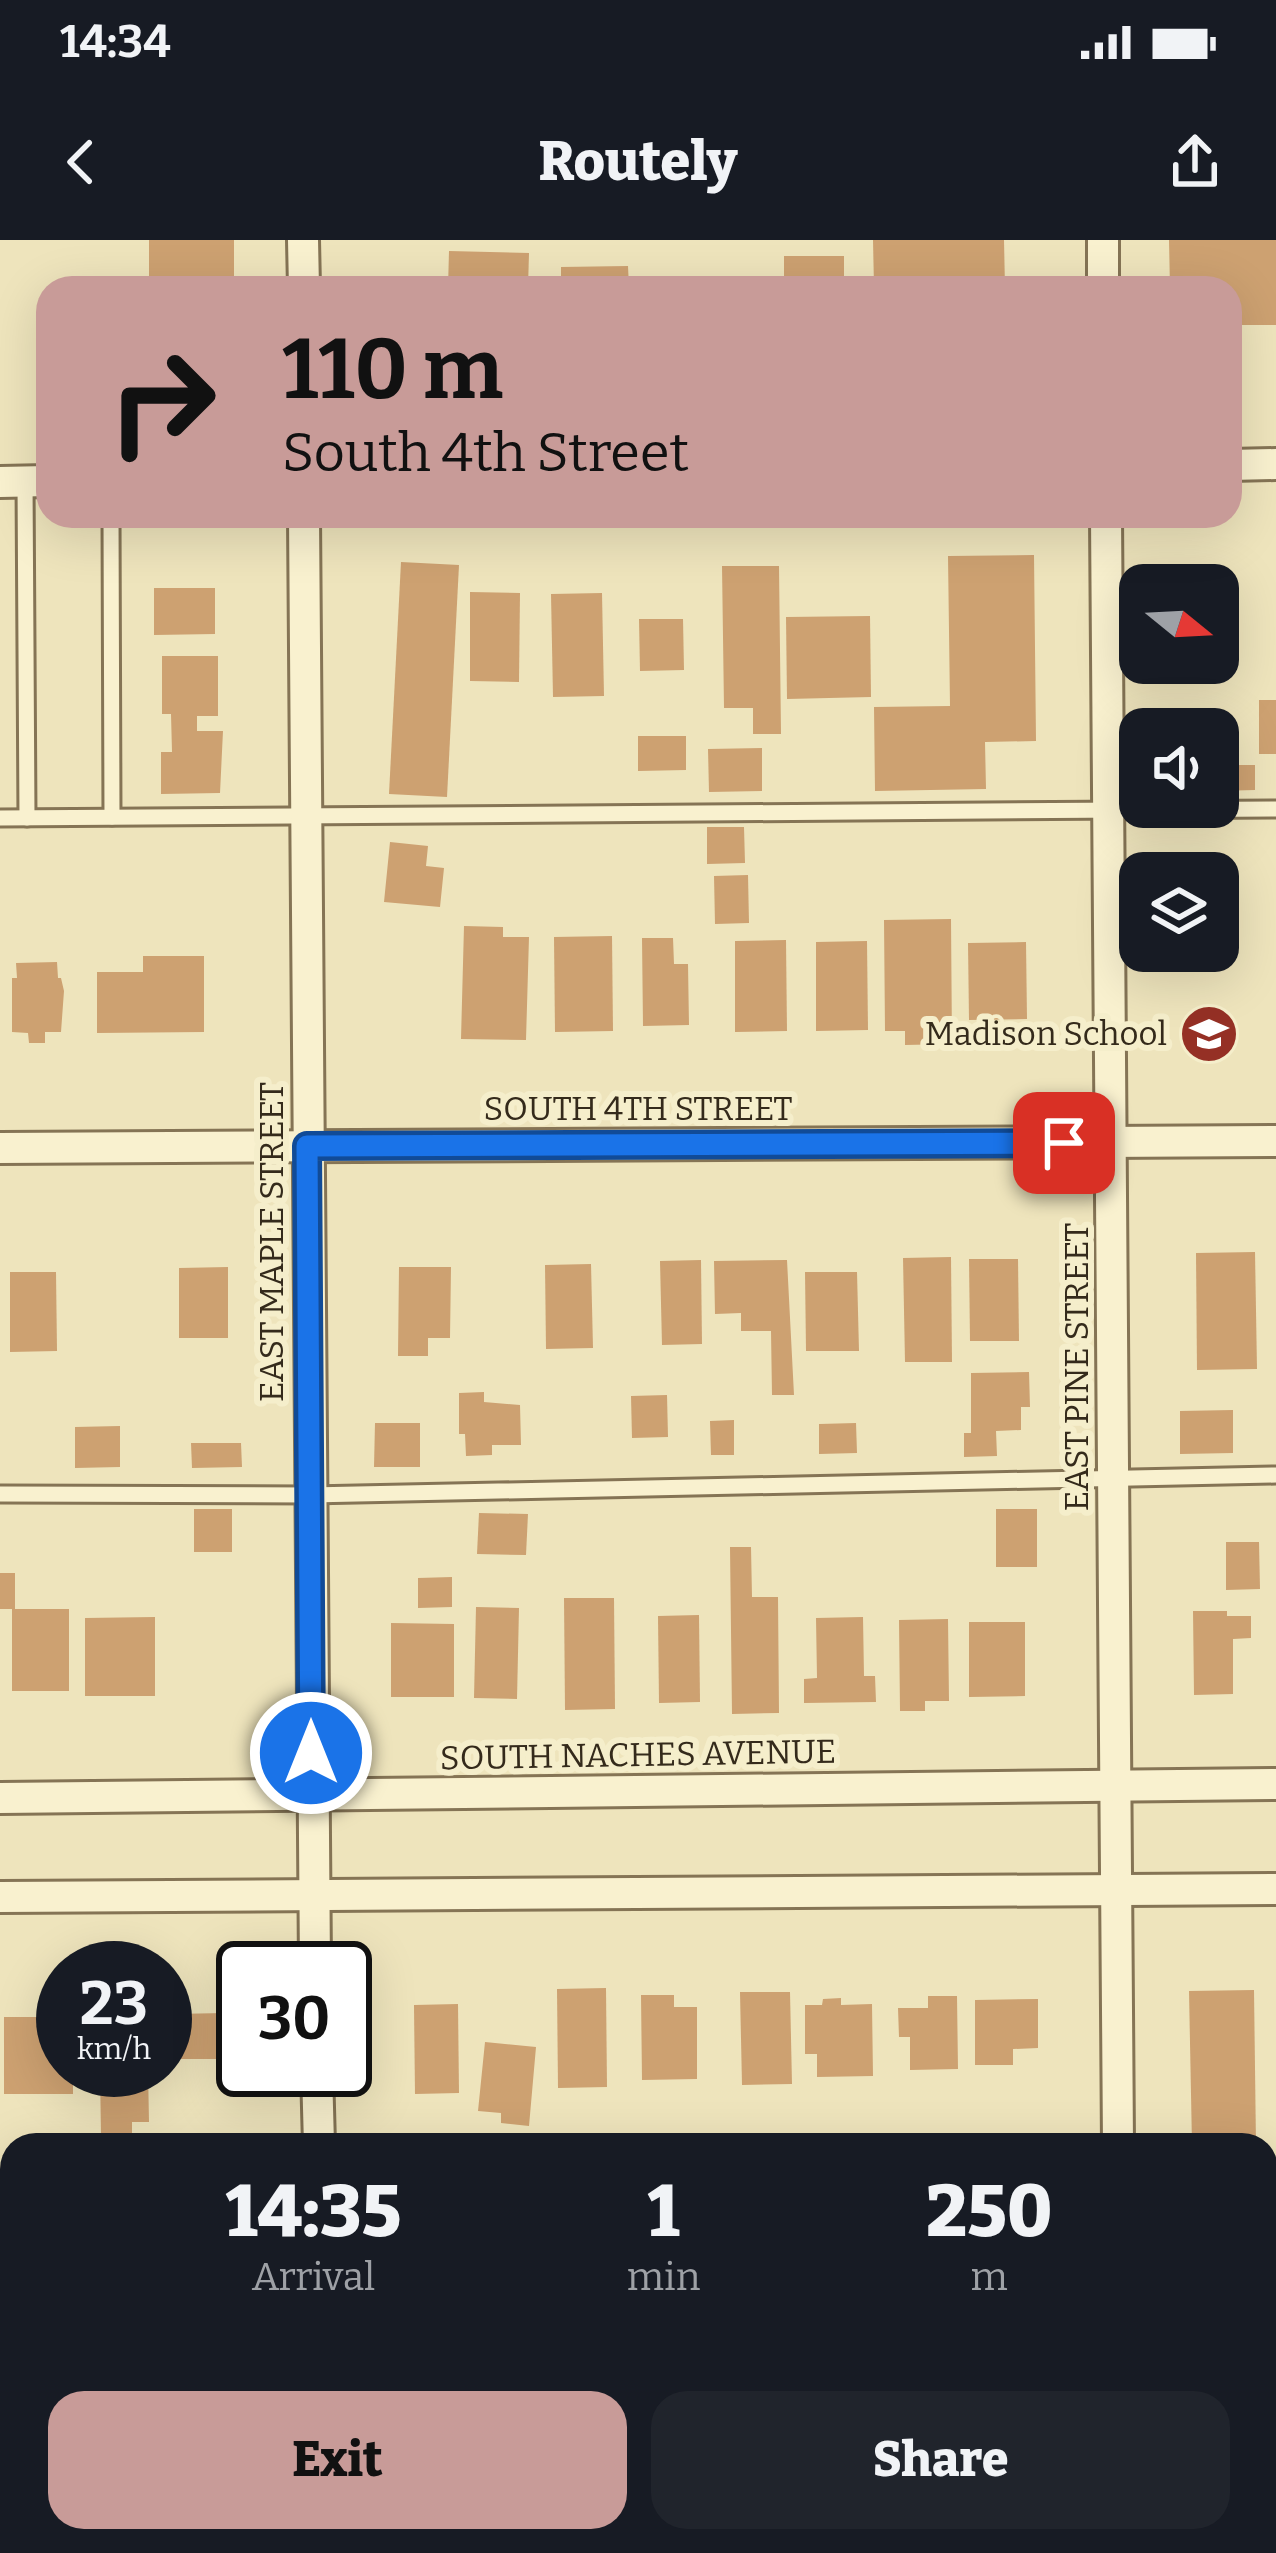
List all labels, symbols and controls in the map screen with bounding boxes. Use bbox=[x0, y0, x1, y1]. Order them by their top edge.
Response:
text: 14:34 bbox=[60, 15, 171, 69]
icon: back bbox=[48, 129, 114, 195]
icon: share bbox=[1162, 129, 1228, 195]
text: Routely bbox=[538, 130, 738, 194]
text: 110 m bbox=[282, 319, 503, 420]
icon: right bbox=[84, 324, 240, 480]
text: South 4th Street bbox=[282, 421, 689, 485]
north arrow bbox=[1119, 564, 1239, 684]
map controls bbox=[1119, 564, 1239, 972]
button: sound bbox=[1119, 708, 1239, 828]
button: layers bbox=[1119, 852, 1239, 972]
school or university icon: Madison School bbox=[1178, 1003, 1240, 1065]
place label: Madison School bbox=[925, 1014, 1167, 1054]
street label: EAST MAPLE STREET bbox=[252, 1082, 292, 1402]
street label: SOUTH 4TH STREET bbox=[484, 1089, 793, 1129]
pin bbox=[1013, 1092, 1115, 1194]
icon: arrive bbox=[1031, 1110, 1097, 1176]
street label: EAST PINE STREET bbox=[1057, 1223, 1097, 1511]
position arrow bbox=[248, 1690, 374, 1816]
street label: SOUTH NACHES AVENUE bbox=[440, 1732, 836, 1778]
speed limit sign: 30 bbox=[216, 1941, 372, 2097]
text: 23 bbox=[80, 1968, 148, 2040]
text: km/h bbox=[77, 2031, 151, 2067]
text: 14:35 bbox=[226, 2169, 401, 2255]
text: 1 bbox=[648, 2169, 680, 2255]
text: 250 bbox=[926, 2169, 1052, 2255]
text: Arrival bbox=[252, 2254, 375, 2300]
text: min bbox=[627, 2254, 700, 2300]
text: m bbox=[971, 2254, 1008, 2300]
button: Exit bbox=[48, 2391, 627, 2529]
button: Share bbox=[651, 2391, 1230, 2529]

